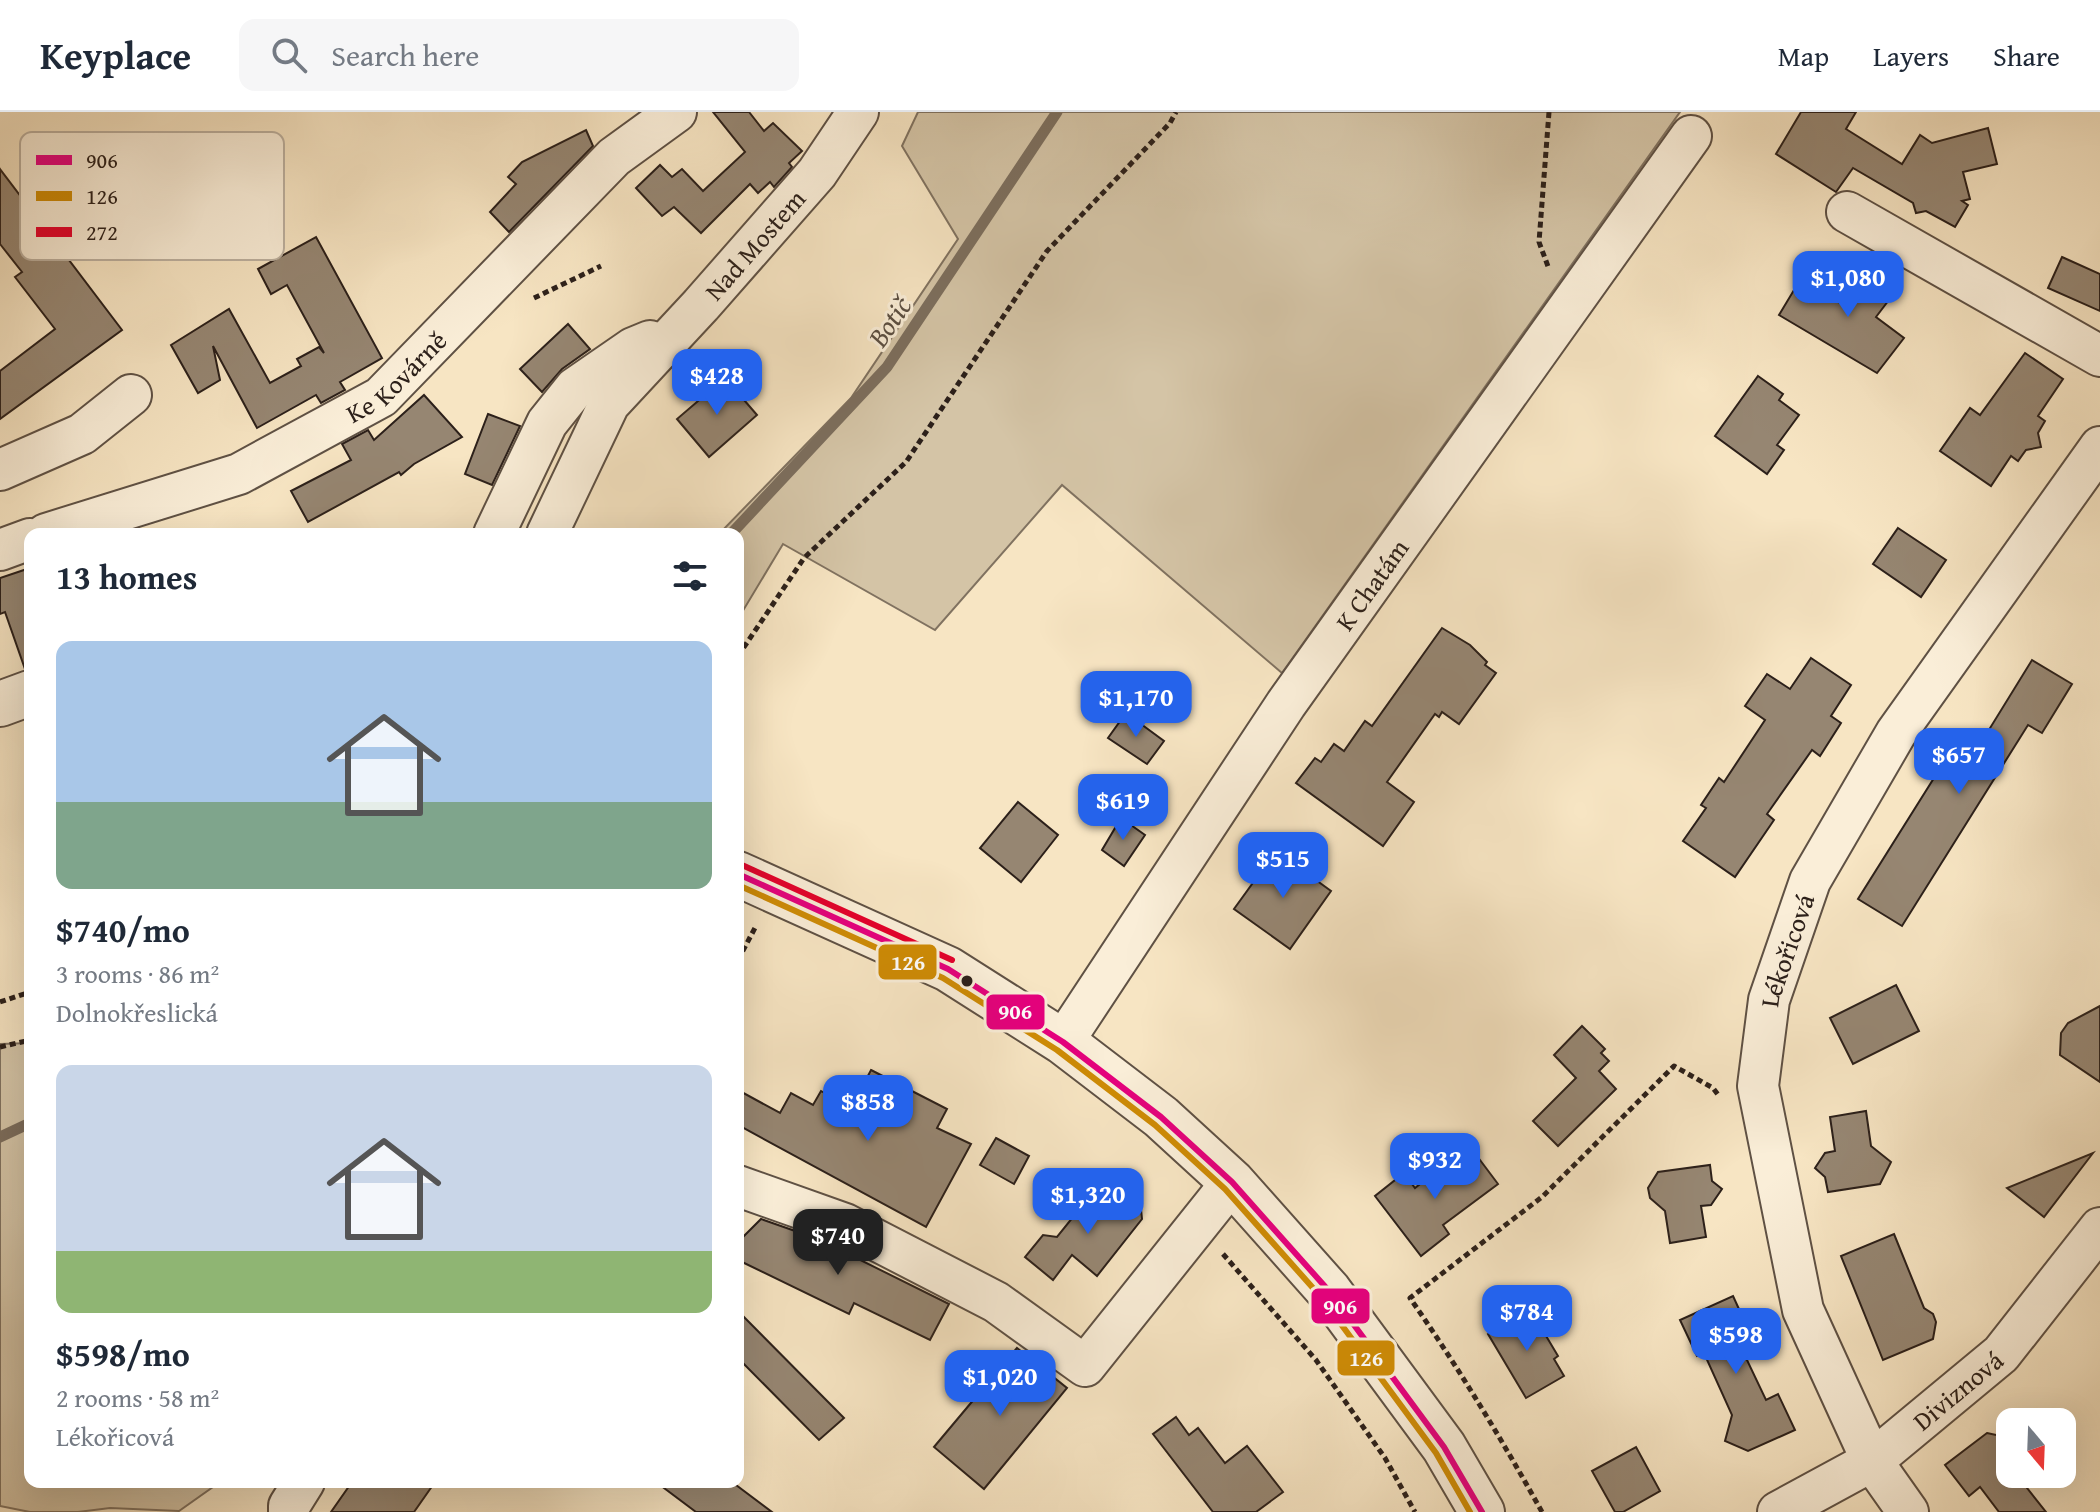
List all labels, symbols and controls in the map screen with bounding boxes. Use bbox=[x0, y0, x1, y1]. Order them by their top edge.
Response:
search box bbox=[239, 19, 799, 91]
text: Keyplace bbox=[40, 27, 191, 83]
icon: search bbox=[267, 33, 311, 77]
text: Search here bbox=[331, 33, 479, 77]
text: Map bbox=[1778, 35, 1829, 76]
text: Layers bbox=[1873, 35, 1949, 76]
text: Share bbox=[1993, 35, 2060, 76]
legend bbox=[20, 132, 284, 260]
text: 906 bbox=[86, 144, 118, 176]
text: 126 bbox=[86, 180, 118, 212]
street label: Nad Mostem bbox=[695, 180, 814, 308]
text: 272 bbox=[86, 216, 118, 248]
pin: $1,080 bbox=[1783, 251, 1913, 319]
text: $1,080 bbox=[1811, 257, 1885, 296]
water label: Botič bbox=[856, 286, 922, 355]
street label: Ke Kovárně bbox=[339, 321, 455, 432]
pin: $428 bbox=[670, 349, 764, 417]
text: $428 bbox=[690, 355, 744, 394]
street label: K Chatám bbox=[1325, 530, 1418, 638]
text: 13 homes bbox=[56, 552, 197, 601]
icon: filters bbox=[668, 554, 712, 598]
pin: $1,170 bbox=[1071, 671, 1201, 739]
text: $1,170 bbox=[1099, 677, 1173, 716]
icon: home bbox=[312, 693, 456, 837]
pin: $657 bbox=[1912, 728, 2006, 796]
text: $657 bbox=[1932, 734, 1986, 773]
pin: $619 bbox=[1076, 774, 1170, 842]
text: $619 bbox=[1096, 780, 1150, 819]
pin: $515 bbox=[1236, 832, 1330, 900]
text: $515 bbox=[1256, 838, 1310, 877]
street label: Lékořicová bbox=[1749, 887, 1824, 1009]
text: $740/mo bbox=[56, 905, 190, 954]
line badge: 126 bbox=[877, 943, 938, 981]
text: 126 bbox=[891, 946, 925, 978]
text: 3 rooms · 86 m² bbox=[56, 954, 219, 993]
unlabelled marker bbox=[959, 973, 975, 989]
text: Dolnokřeslická bbox=[56, 993, 218, 1032]
line badge: 906 bbox=[985, 993, 1046, 1031]
text: 906 bbox=[998, 995, 1032, 1027]
pin: $858 bbox=[821, 1075, 915, 1143]
text: $858 bbox=[841, 1081, 895, 1120]
icon: home bbox=[312, 1117, 456, 1261]
pin: $932 bbox=[1388, 1133, 1482, 1201]
text: $932 bbox=[1408, 1139, 1462, 1178]
pin: $1,320 bbox=[1023, 1168, 1153, 1236]
text: $1,320 bbox=[1051, 1174, 1125, 1213]
pin: $740 bbox=[791, 1209, 885, 1277]
text: $740 bbox=[811, 1215, 865, 1254]
pin: $784 bbox=[1480, 1285, 1574, 1353]
line badge: 906 bbox=[1310, 1287, 1371, 1325]
text: 906 bbox=[1323, 1290, 1357, 1322]
text: $784 bbox=[1500, 1291, 1554, 1330]
pin: $598 bbox=[1689, 1308, 1783, 1376]
text: $598 bbox=[1709, 1314, 1763, 1353]
text: $598/mo bbox=[56, 1329, 190, 1378]
line badge: 126 bbox=[1336, 1339, 1396, 1377]
street label: Diviznová bbox=[1904, 1340, 2012, 1439]
text: 126 bbox=[1349, 1342, 1383, 1374]
pin: $1,020 bbox=[935, 1350, 1065, 1418]
text: $1,020 bbox=[963, 1356, 1037, 1395]
text: 2 rooms · 58 m² bbox=[56, 1378, 219, 1417]
north arrow bbox=[1996, 1408, 2076, 1488]
map controls bbox=[1996, 1408, 2076, 1488]
text: Lékořicová bbox=[56, 1417, 174, 1456]

